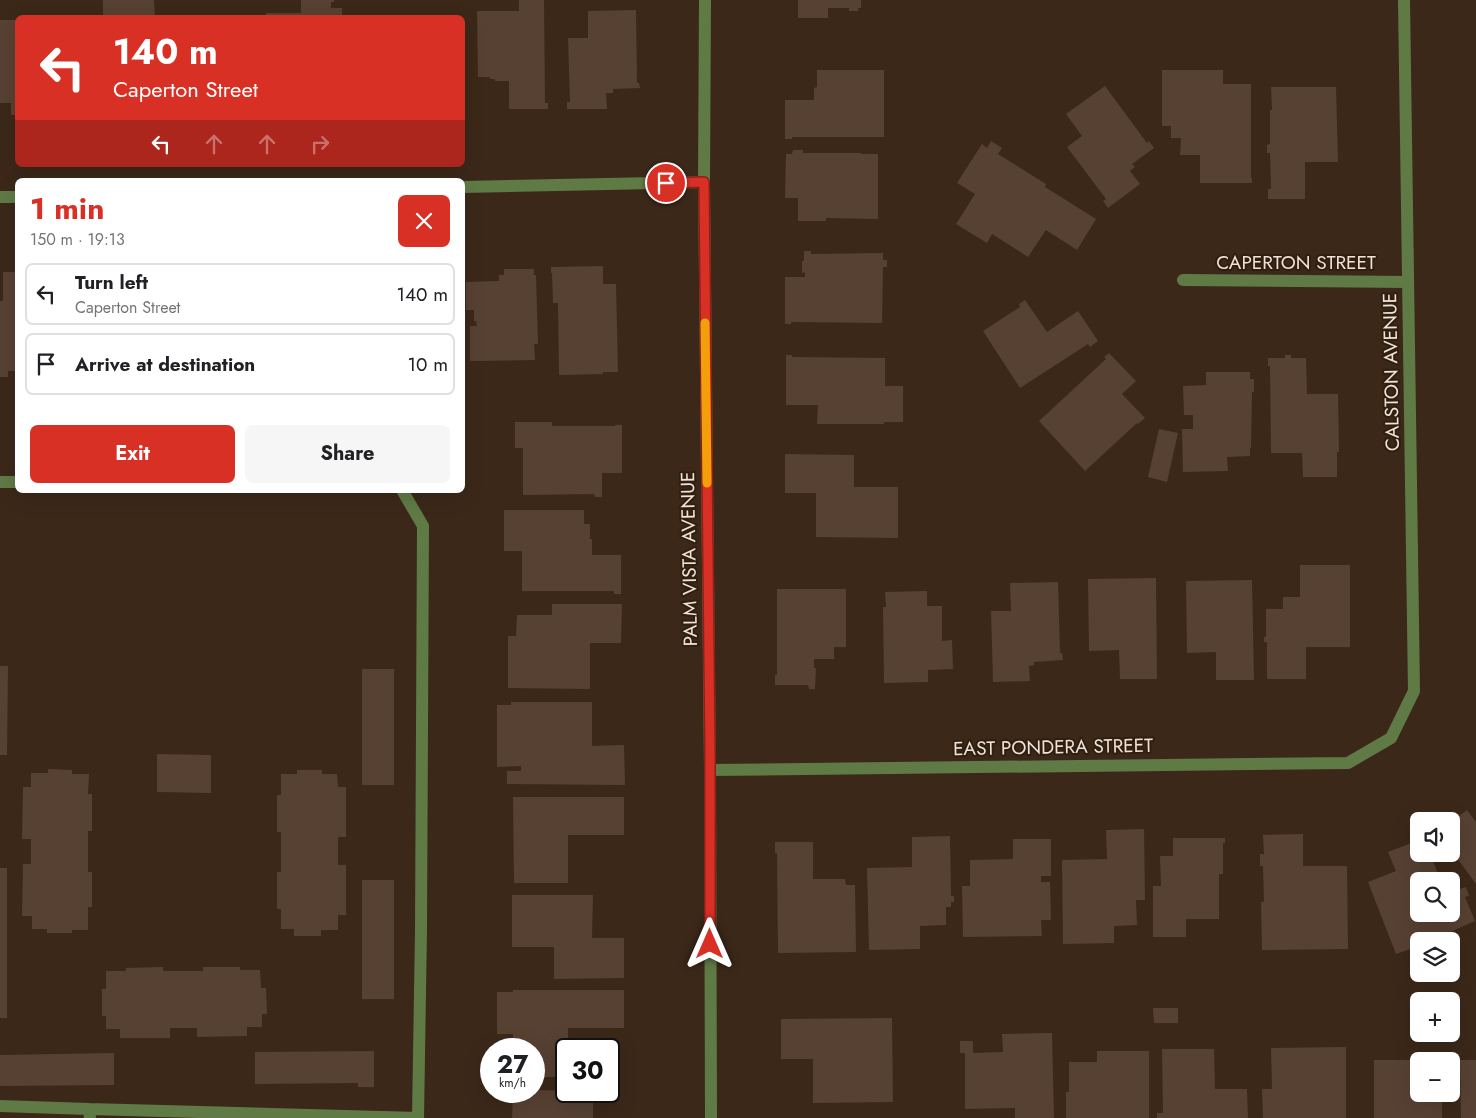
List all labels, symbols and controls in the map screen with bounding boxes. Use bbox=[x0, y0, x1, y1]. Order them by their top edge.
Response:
text: 140 m bbox=[113, 27, 218, 77]
icon: left bbox=[30, 35, 95, 100]
text: Caperton Street bbox=[113, 73, 258, 105]
icon: left bbox=[147, 130, 175, 158]
icon: ahead bbox=[200, 130, 228, 158]
icon: ahead bbox=[253, 130, 281, 158]
icon: right bbox=[306, 130, 334, 158]
pin bbox=[645, 162, 687, 204]
icon: arrive bbox=[652, 169, 680, 197]
text: 1 min bbox=[30, 187, 104, 230]
button: close bbox=[398, 195, 450, 247]
text: 150 m · 19:13 bbox=[30, 228, 125, 251]
street label: CAPERTON STREET bbox=[1216, 249, 1376, 276]
text: Turn left bbox=[75, 269, 148, 296]
icon: left bbox=[32, 280, 60, 308]
text: 140 m bbox=[396, 281, 448, 308]
street label: CALSTON AVENUE bbox=[1376, 293, 1406, 451]
text: Caperton Street bbox=[75, 296, 180, 319]
icon: arrive bbox=[32, 350, 60, 378]
text: Arrive at destination bbox=[75, 351, 255, 378]
text: 10 m bbox=[408, 351, 448, 378]
button: Exit bbox=[30, 425, 235, 483]
button: Share bbox=[245, 425, 450, 483]
street label: PALM VISTA AVENUE bbox=[674, 471, 704, 647]
street label: EAST PONDERA STREET bbox=[953, 732, 1153, 762]
map controls bbox=[1410, 812, 1460, 1102]
button: sound bbox=[1410, 812, 1460, 862]
button: search bbox=[1410, 872, 1460, 922]
position arrow bbox=[683, 917, 735, 969]
button: layers bbox=[1410, 932, 1460, 982]
button: + bbox=[1410, 992, 1460, 1042]
speed limit sign: 30 bbox=[555, 1038, 620, 1103]
text: 27 bbox=[497, 1046, 528, 1082]
button: − bbox=[1410, 1052, 1460, 1102]
text: km/h bbox=[499, 1074, 526, 1092]

